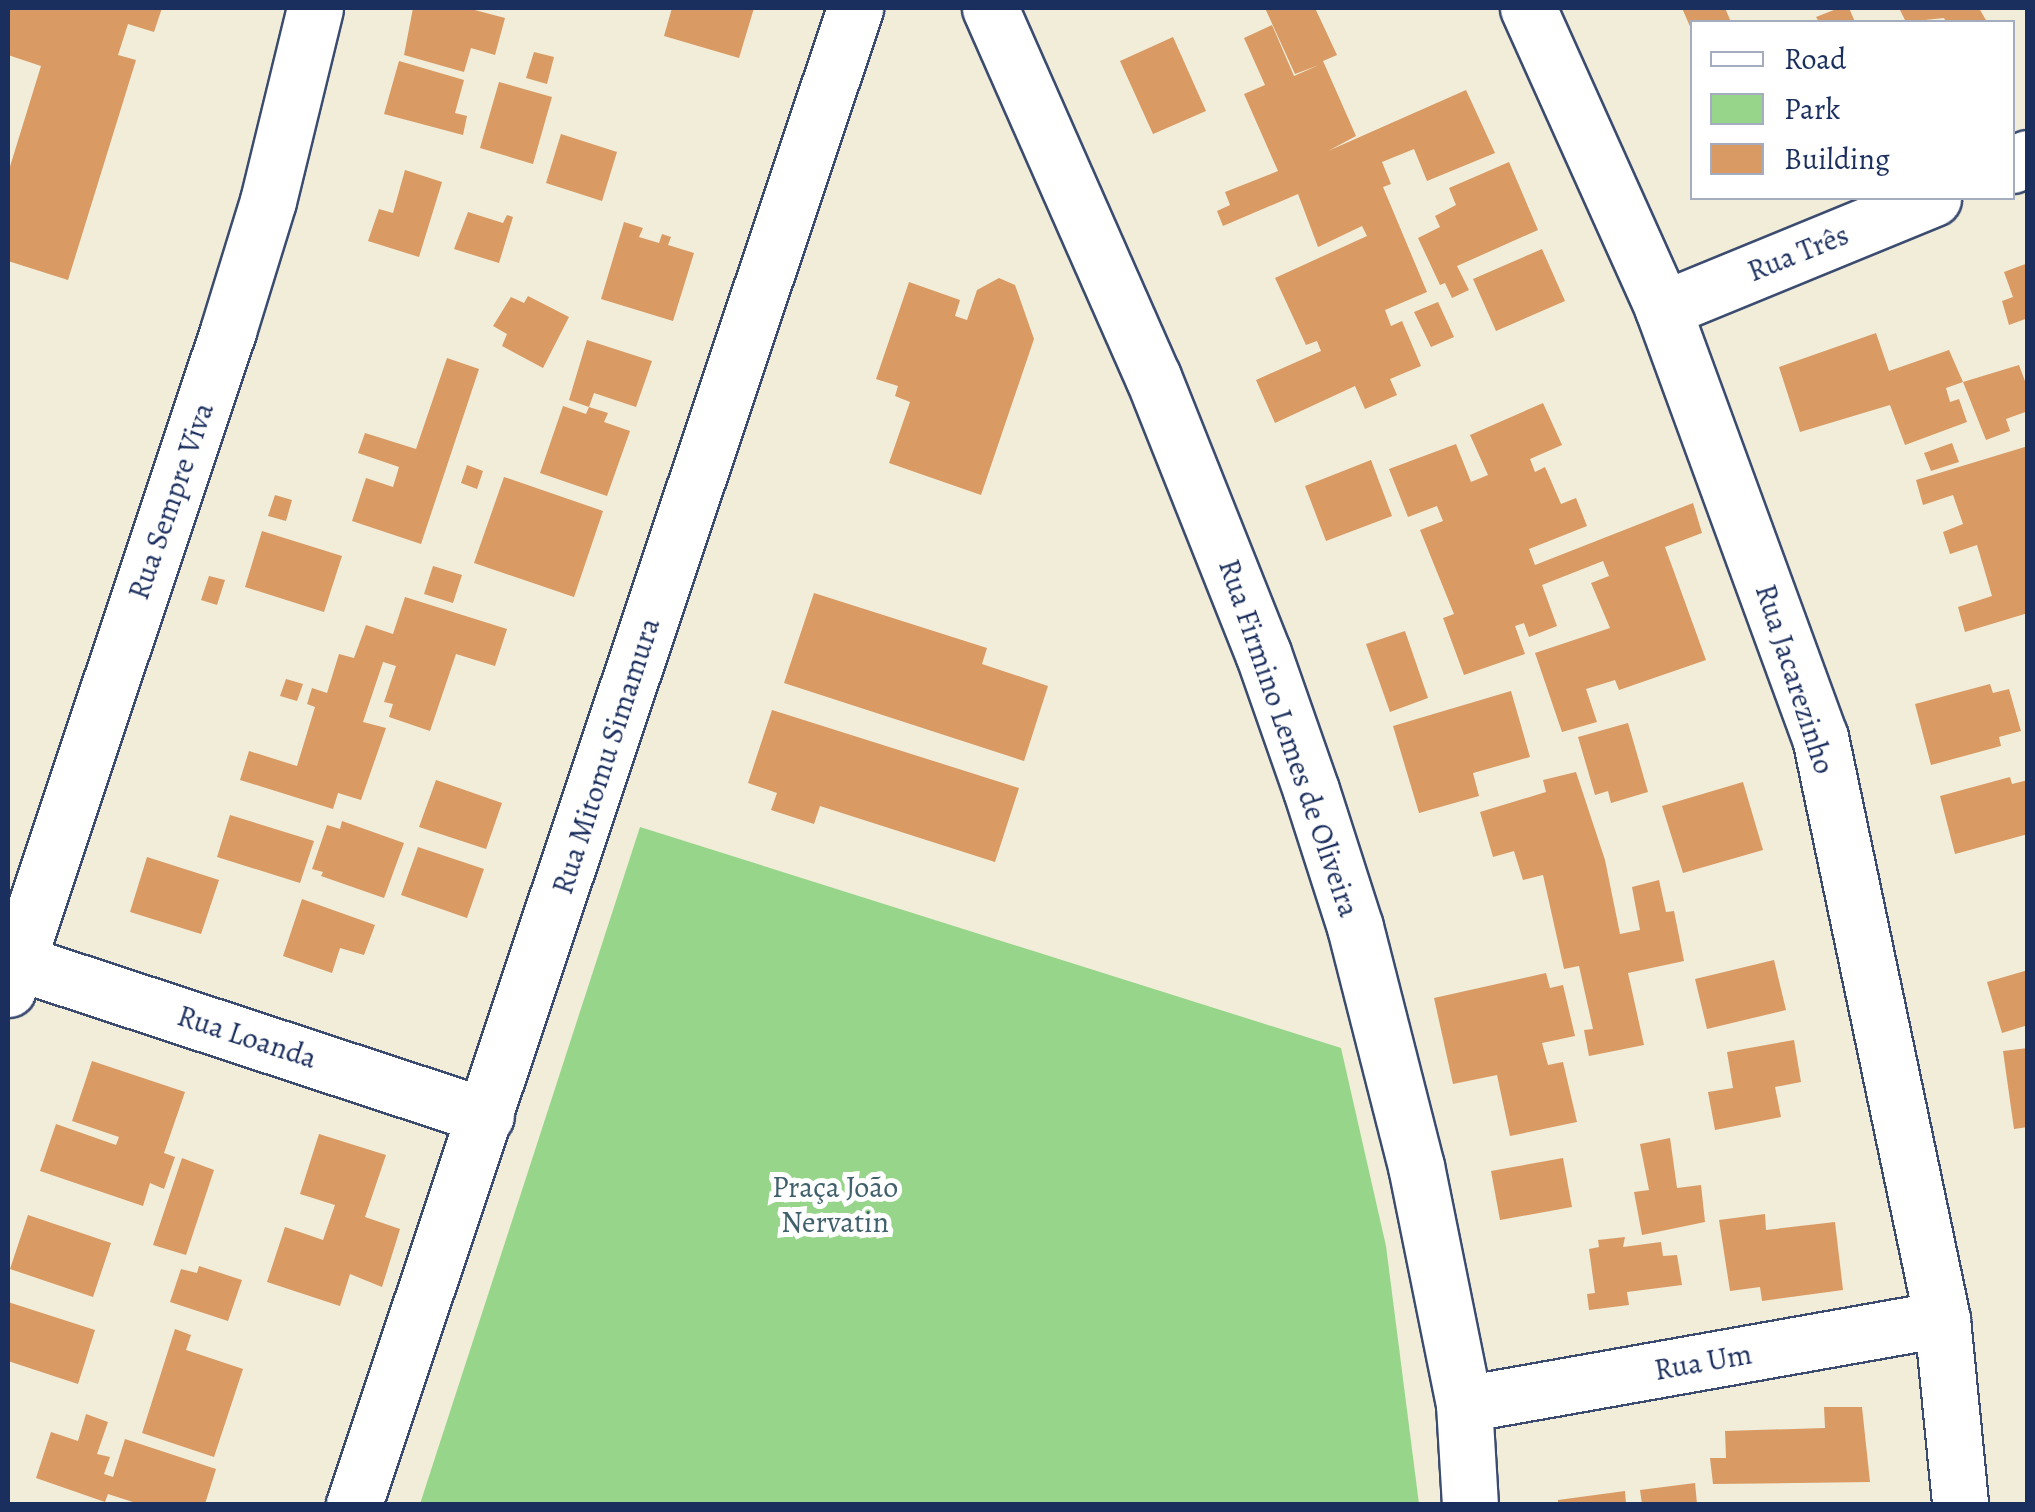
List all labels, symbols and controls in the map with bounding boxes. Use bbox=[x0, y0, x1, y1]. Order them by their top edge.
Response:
legend bbox=[1690, 20, 2015, 200]
text: Road bbox=[1784, 39, 1846, 79]
text: Park bbox=[1784, 89, 1840, 129]
text: Building bbox=[1784, 139, 1890, 179]
street label: Rua Três bbox=[1742, 217, 1854, 289]
street label: Rua Sempre Viva bbox=[120, 398, 222, 604]
street label: Rua Firmino Lemes de Oliveira bbox=[1211, 554, 1367, 922]
street label: Rua Jacarezinho bbox=[1747, 580, 1843, 778]
street label: Rua Mitomu Simamura bbox=[544, 613, 668, 899]
street label: Rua Loanda bbox=[173, 998, 321, 1076]
park label: Praça João Nervatin bbox=[772, 1169, 898, 1240]
street label: Rua Um bbox=[1651, 1336, 1755, 1388]

